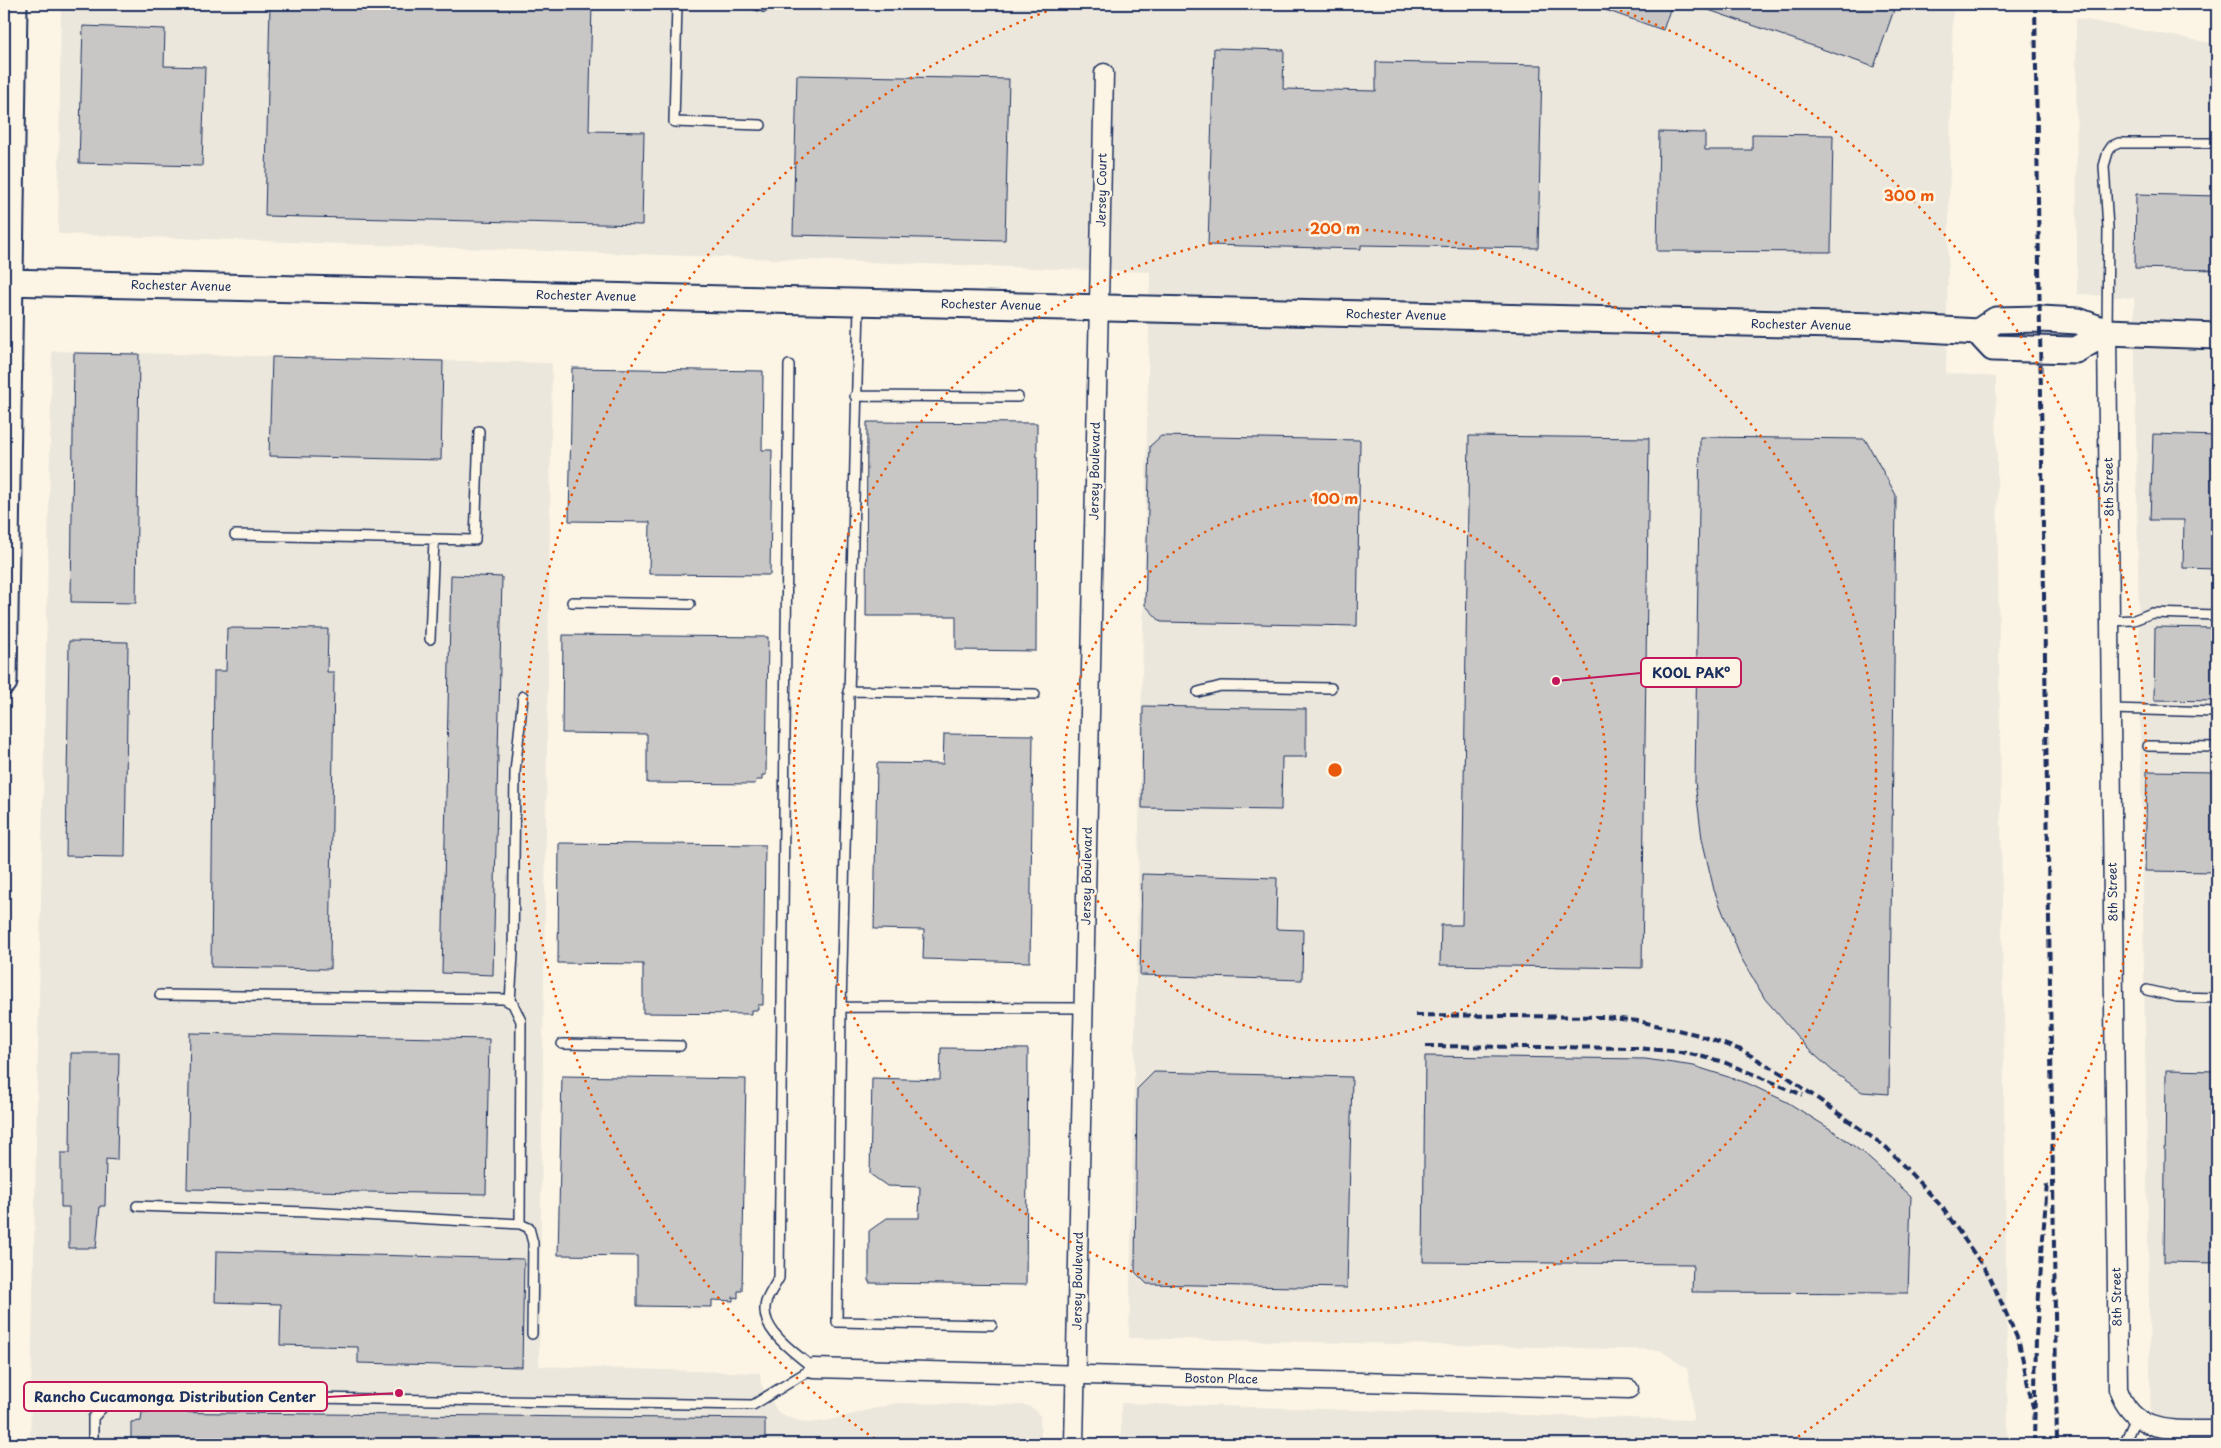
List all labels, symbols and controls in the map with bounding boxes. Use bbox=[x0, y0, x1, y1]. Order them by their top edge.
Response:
street label: Jersey Court bbox=[1091, 153, 1111, 227]
text: 300 m bbox=[1884, 183, 1934, 206]
text: 200 m bbox=[1310, 216, 1360, 239]
street label: Rochester Avenue bbox=[131, 275, 232, 295]
street label: Rochester Avenue bbox=[536, 285, 637, 305]
street label: Rochester Avenue bbox=[941, 294, 1042, 314]
street label: Rochester Avenue bbox=[1346, 304, 1447, 324]
street label: Rochester Avenue bbox=[1751, 314, 1852, 334]
street label: Jersey Boulevard bbox=[1084, 421, 1104, 520]
street label: 8th Street bbox=[2098, 457, 2118, 517]
text: 100 m bbox=[1312, 486, 1358, 509]
callout: KOOL PAK° bbox=[1641, 658, 1741, 687]
text: KOOL PAK° bbox=[1652, 662, 1730, 683]
centre of rings bbox=[1326, 761, 1344, 779]
street label: Jersey Boulevard bbox=[1076, 826, 1096, 925]
street label: 8th Street bbox=[2102, 862, 2122, 922]
street label: Jersey Boulevard bbox=[1067, 1231, 1087, 1330]
street label: 8th Street bbox=[2106, 1267, 2126, 1327]
street label: Boston Place bbox=[1184, 1368, 1258, 1388]
callout: Rancho Cucamonga Distribution Center bbox=[24, 1382, 327, 1411]
text: Rancho Cucamonga Distribution Center bbox=[34, 1386, 317, 1407]

